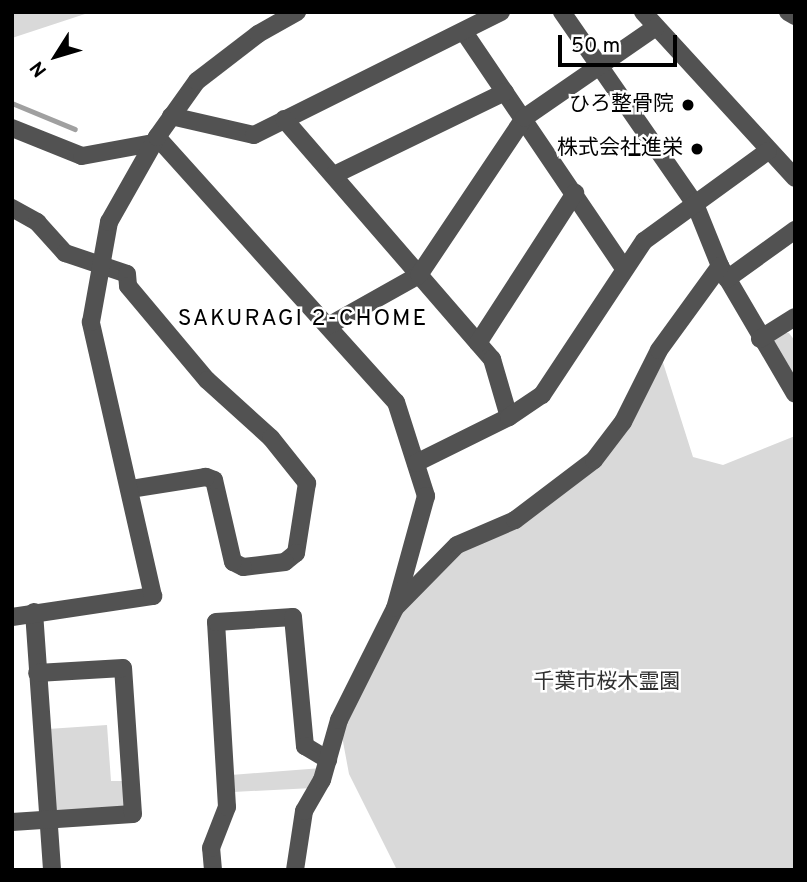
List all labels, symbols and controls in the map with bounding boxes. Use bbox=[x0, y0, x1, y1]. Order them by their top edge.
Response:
north arrow bbox=[21, 21, 91, 91]
scale bar bbox=[562, 21, 681, 65]
text: 50 m bbox=[571, 33, 620, 60]
text: N bbox=[26, 56, 53, 81]
place label: ひろ整骨院 bbox=[569, 92, 674, 118]
marker: ひろ整骨院 bbox=[680, 97, 696, 113]
place label: 株式会社進栄 bbox=[557, 136, 683, 162]
marker: 株式会社進栄 bbox=[689, 141, 705, 157]
district label: SAKURAGI 2-CHOME bbox=[180, 306, 426, 334]
park label: 千葉市桜木霊園 bbox=[534, 670, 680, 696]

